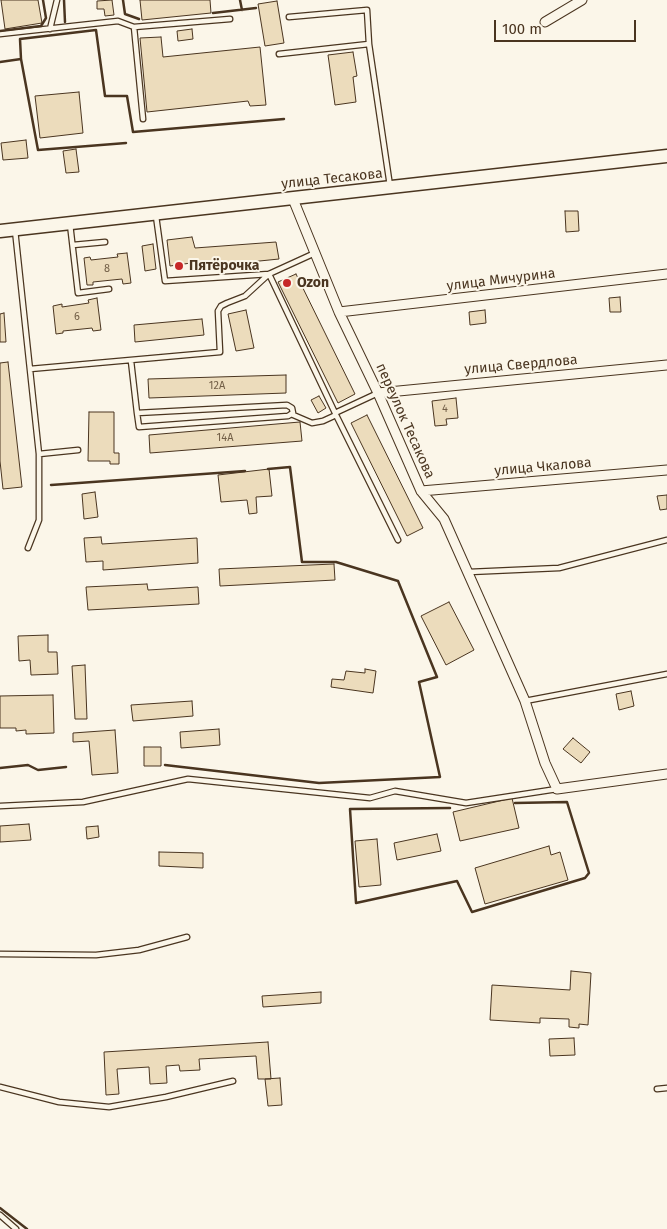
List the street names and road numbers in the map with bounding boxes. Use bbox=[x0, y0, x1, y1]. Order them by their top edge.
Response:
street label: улица Тесакова bbox=[281, 165, 383, 193]
street label: улица Мичурина bbox=[446, 265, 556, 295]
street label: улица Свердлова bbox=[464, 352, 578, 378]
street label: переулок Тесакова bbox=[372, 361, 438, 481]
street label: улица Чкалова bbox=[494, 454, 592, 480]

